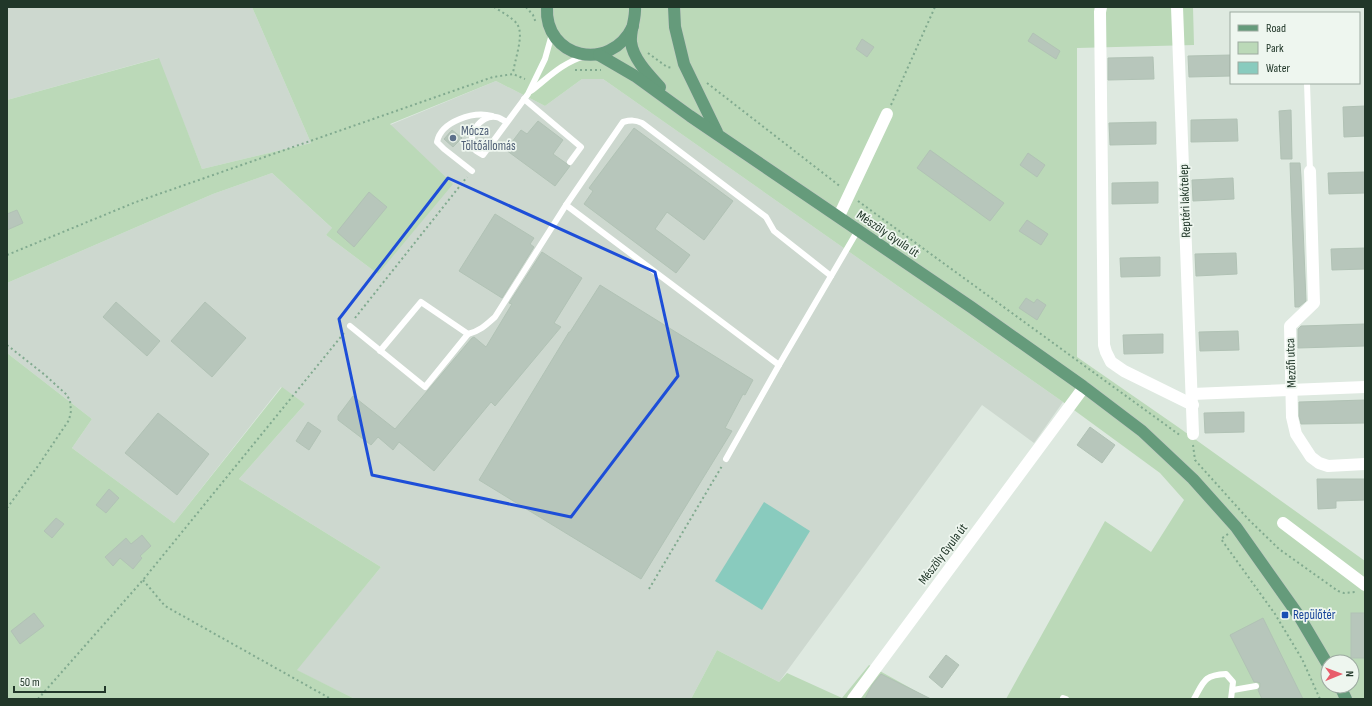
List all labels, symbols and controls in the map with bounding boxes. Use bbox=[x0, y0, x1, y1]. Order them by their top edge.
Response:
legend bbox=[1230, 12, 1360, 84]
text: Road bbox=[1266, 21, 1286, 36]
text: Park bbox=[1266, 41, 1284, 56]
text: Water bbox=[1266, 61, 1290, 76]
place label: Mócza Töltőállomás bbox=[461, 123, 516, 154]
marker: Mócza Töltőállomás bbox=[448, 133, 458, 143]
street label: Reptéri lakótelep bbox=[1176, 164, 1194, 238]
street label: Mészöly Gyula út bbox=[853, 207, 923, 261]
street label: Mezőfi utca bbox=[1282, 338, 1300, 388]
street label: Mészöly Gyula út bbox=[915, 520, 971, 588]
place label: Repülőtér bbox=[1293, 607, 1336, 623]
marker: Repülőtér bbox=[1280, 610, 1290, 620]
north arrow bbox=[1320, 654, 1360, 694]
scale bar bbox=[14, 668, 105, 694]
text: N bbox=[1343, 671, 1356, 677]
text: 50 m bbox=[20, 675, 40, 690]

